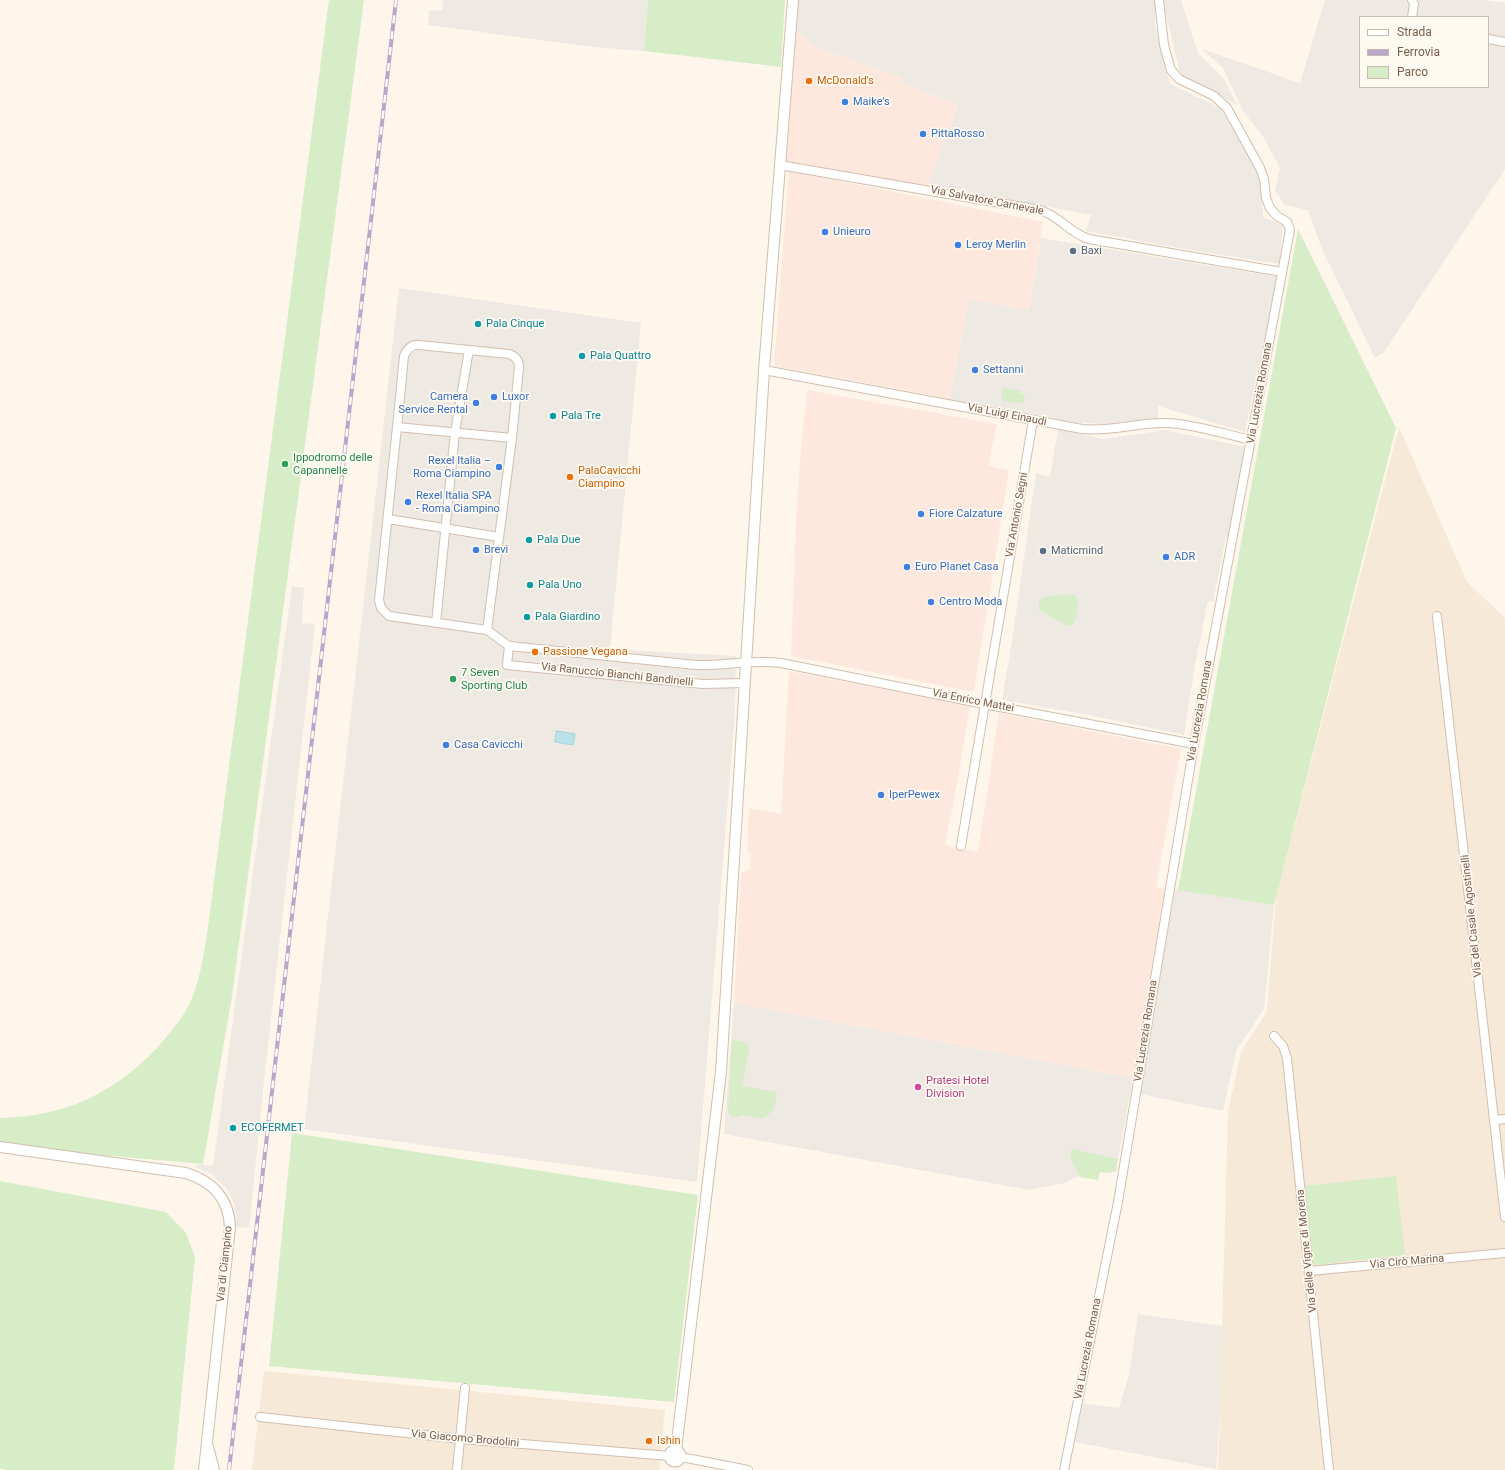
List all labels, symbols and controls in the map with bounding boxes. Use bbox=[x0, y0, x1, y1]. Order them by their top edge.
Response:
legend bbox=[1359, 16, 1489, 88]
text: Strada bbox=[1397, 25, 1432, 39]
text: Ferrovia bbox=[1397, 45, 1440, 59]
text: Parco bbox=[1397, 65, 1428, 79]
place label: McDonald's bbox=[817, 74, 874, 88]
marker: McDonald's bbox=[804, 76, 814, 86]
place label: Maike's bbox=[853, 95, 890, 109]
marker: Maike's bbox=[840, 97, 850, 107]
place label: PittaRosso bbox=[931, 127, 984, 141]
marker: PittaRosso bbox=[918, 129, 928, 139]
street label: Via Salvatore Carnevale bbox=[929, 184, 1045, 218]
place label: Unieuro bbox=[833, 225, 871, 239]
marker: Unieuro bbox=[820, 227, 830, 237]
place label: Leroy Merlin bbox=[966, 238, 1026, 252]
marker: Leroy Merlin bbox=[953, 240, 963, 250]
place label: Baxi bbox=[1081, 244, 1102, 258]
marker: Baxi bbox=[1068, 246, 1078, 256]
place label: Pala Cinque bbox=[486, 317, 544, 331]
marker: Pala Cinque bbox=[473, 319, 483, 329]
street label: Via Lucrezia Romana bbox=[1245, 341, 1275, 445]
place label: Pala Quattro bbox=[590, 349, 651, 363]
marker: Pala Quattro bbox=[577, 351, 587, 361]
place label: Settanni bbox=[983, 363, 1023, 377]
marker: Settanni bbox=[970, 365, 980, 375]
place label: Camera Service Rental bbox=[399, 390, 468, 416]
place label: Luxor bbox=[502, 390, 529, 404]
marker: Luxor bbox=[489, 392, 499, 402]
marker: Camera Service Rental bbox=[471, 398, 481, 408]
street label: Via Luigi Einaudi bbox=[966, 401, 1048, 429]
place label: Pala Tre bbox=[561, 409, 601, 423]
marker: Pala Tre bbox=[548, 411, 558, 421]
place label: Ippodromo delle Capannelle bbox=[293, 451, 373, 477]
place label: Rexel Italia – Roma Ciampino bbox=[413, 454, 491, 480]
marker: Ippodromo delle Capannelle bbox=[280, 459, 290, 469]
marker: Rexel Italia – Roma Ciampino bbox=[494, 462, 504, 472]
place label: PalaCavicchi Ciampino bbox=[578, 464, 641, 490]
street label: Via Antonio Segni bbox=[1003, 471, 1031, 559]
marker: PalaCavicchi Ciampino bbox=[565, 472, 575, 482]
place label: Rexel Italia SPA - Roma Ciampino bbox=[416, 489, 500, 515]
marker: Rexel Italia SPA - Roma Ciampino bbox=[403, 497, 413, 507]
place label: Fiore Calzature bbox=[929, 507, 1003, 521]
marker: Fiore Calzature bbox=[916, 509, 926, 519]
place label: Pala Due bbox=[537, 533, 580, 547]
marker: Pala Due bbox=[524, 535, 534, 545]
place label: Brevi bbox=[484, 543, 508, 557]
place label: Maticmind bbox=[1051, 544, 1103, 558]
marker: Brevi bbox=[471, 545, 481, 555]
marker: Maticmind bbox=[1038, 546, 1048, 556]
place label: ADR bbox=[1174, 550, 1195, 564]
marker: ADR bbox=[1161, 552, 1171, 562]
place label: Euro Planet Casa bbox=[915, 560, 998, 574]
marker: Euro Planet Casa bbox=[902, 562, 912, 572]
place label: Pala Uno bbox=[538, 578, 582, 592]
marker: Pala Uno bbox=[525, 580, 535, 590]
place label: Centro Moda bbox=[939, 595, 1002, 609]
marker: Centro Moda bbox=[926, 597, 936, 607]
place label: Pala Giardino bbox=[535, 610, 600, 624]
marker: Pala Giardino bbox=[522, 612, 532, 622]
place label: Passione Vegana bbox=[543, 645, 628, 659]
marker: Passione Vegana bbox=[530, 647, 540, 657]
street label: Via Lucrezia Romana bbox=[1185, 659, 1215, 763]
street label: Via Ranuccio Bianchi Bandinelli bbox=[540, 660, 694, 690]
place label: 7 Seven Sporting Club bbox=[461, 666, 527, 692]
marker: 7 Seven Sporting Club bbox=[448, 674, 458, 684]
street label: Via Enrico Mattei bbox=[931, 687, 1015, 715]
place label: Casa Cavicchi bbox=[454, 738, 523, 752]
marker: Casa Cavicchi bbox=[441, 740, 451, 750]
place label: IperPewex bbox=[889, 788, 940, 802]
marker: IperPewex bbox=[876, 790, 886, 800]
street label: Via del Casale Agostinelli bbox=[1459, 854, 1485, 978]
street label: Via Lucrezia Romana bbox=[1131, 979, 1161, 1083]
place label: Pratesi Hotel Division bbox=[926, 1074, 989, 1100]
marker: Pratesi Hotel Division bbox=[913, 1082, 923, 1092]
place label: ECOFERMET bbox=[241, 1121, 304, 1135]
marker: ECOFERMET bbox=[228, 1123, 238, 1133]
street label: Via delle Vigne di Morena bbox=[1294, 1189, 1320, 1313]
street label: Via di Ciampino bbox=[214, 1225, 236, 1303]
street label: Via Cirò Marina bbox=[1369, 1252, 1445, 1272]
street label: Via Lucrezia Romana bbox=[1072, 1297, 1104, 1401]
street label: Via Giacomo Brodolini bbox=[410, 1428, 520, 1450]
place label: Ishin bbox=[657, 1434, 680, 1448]
marker: Ishin bbox=[644, 1436, 654, 1446]

